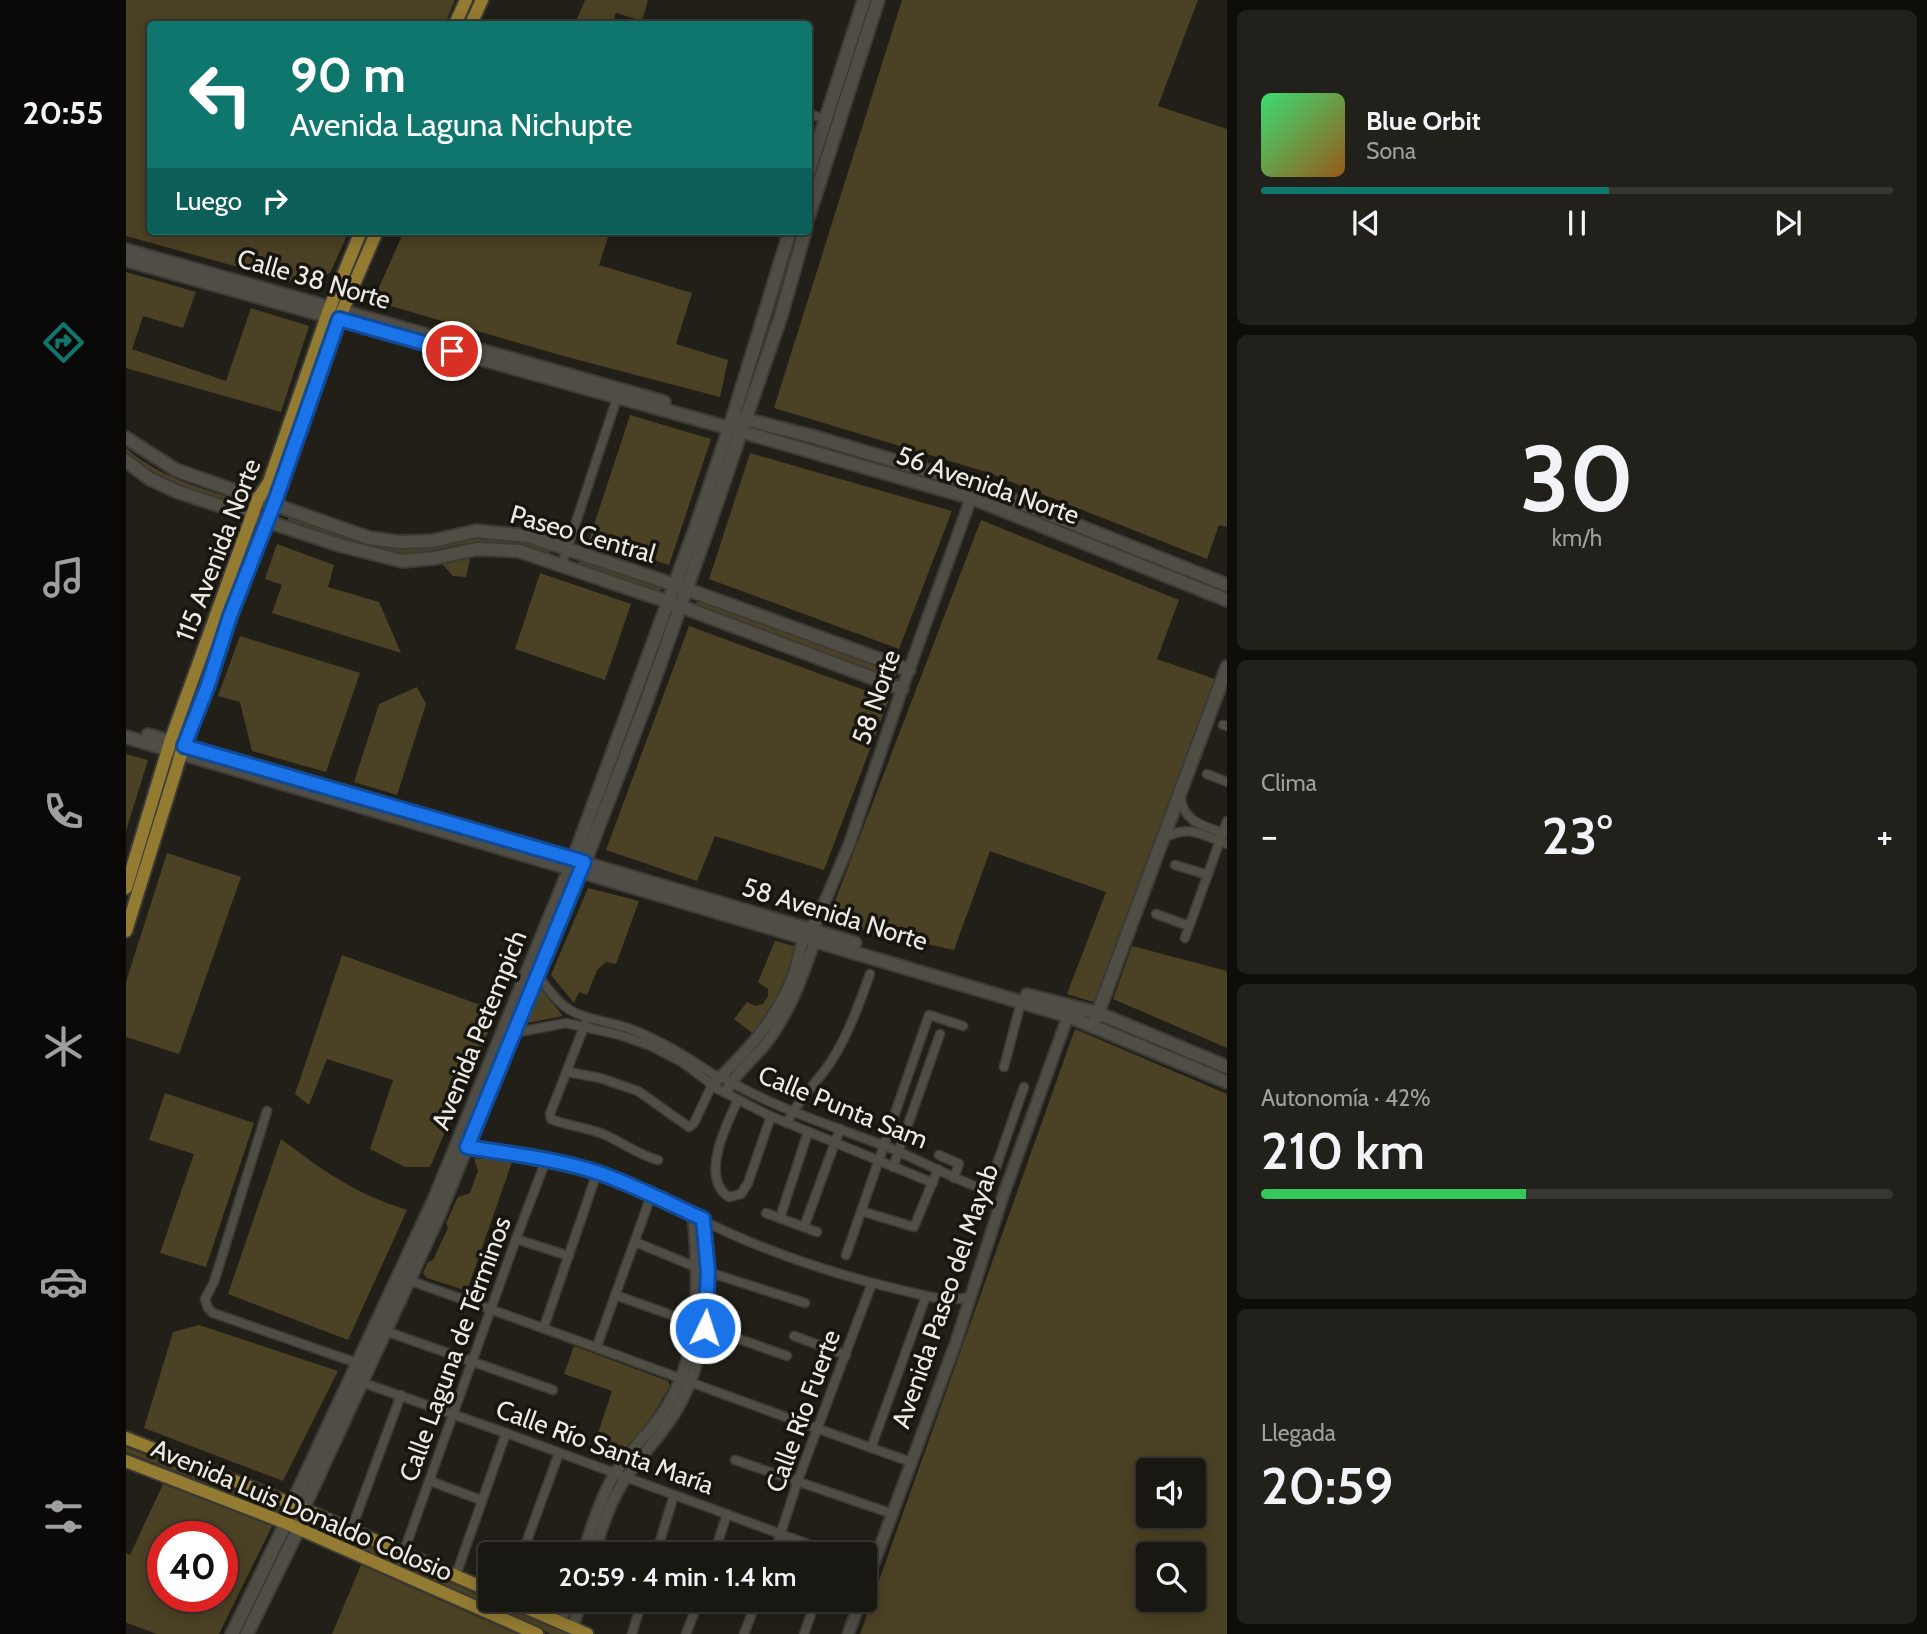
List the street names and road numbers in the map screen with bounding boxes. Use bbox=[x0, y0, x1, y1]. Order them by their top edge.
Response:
street label: Calle 38 Norte bbox=[234, 242, 394, 316]
street label: 56 Avenida Norte bbox=[893, 439, 1083, 531]
street label: 115 Avenida Norte bbox=[168, 454, 268, 646]
street label: Paseo Central bbox=[507, 498, 659, 570]
street label: 58 Norte bbox=[845, 645, 907, 749]
street label: 58 Avenida Norte bbox=[739, 871, 931, 957]
street label: Avenida Petempich bbox=[424, 926, 534, 1134]
street label: Calle Punta Sam bbox=[754, 1058, 932, 1156]
street label: Avenida Paseo del Mayab bbox=[885, 1160, 1005, 1432]
street label: Calle Laguna de Términos bbox=[392, 1212, 518, 1486]
street label: Calle Río Fuerte bbox=[759, 1325, 847, 1497]
street label: Calle Río Santa María bbox=[492, 1393, 719, 1501]
street label: Avenida Luis Donaldo Colosio bbox=[147, 1432, 457, 1588]

